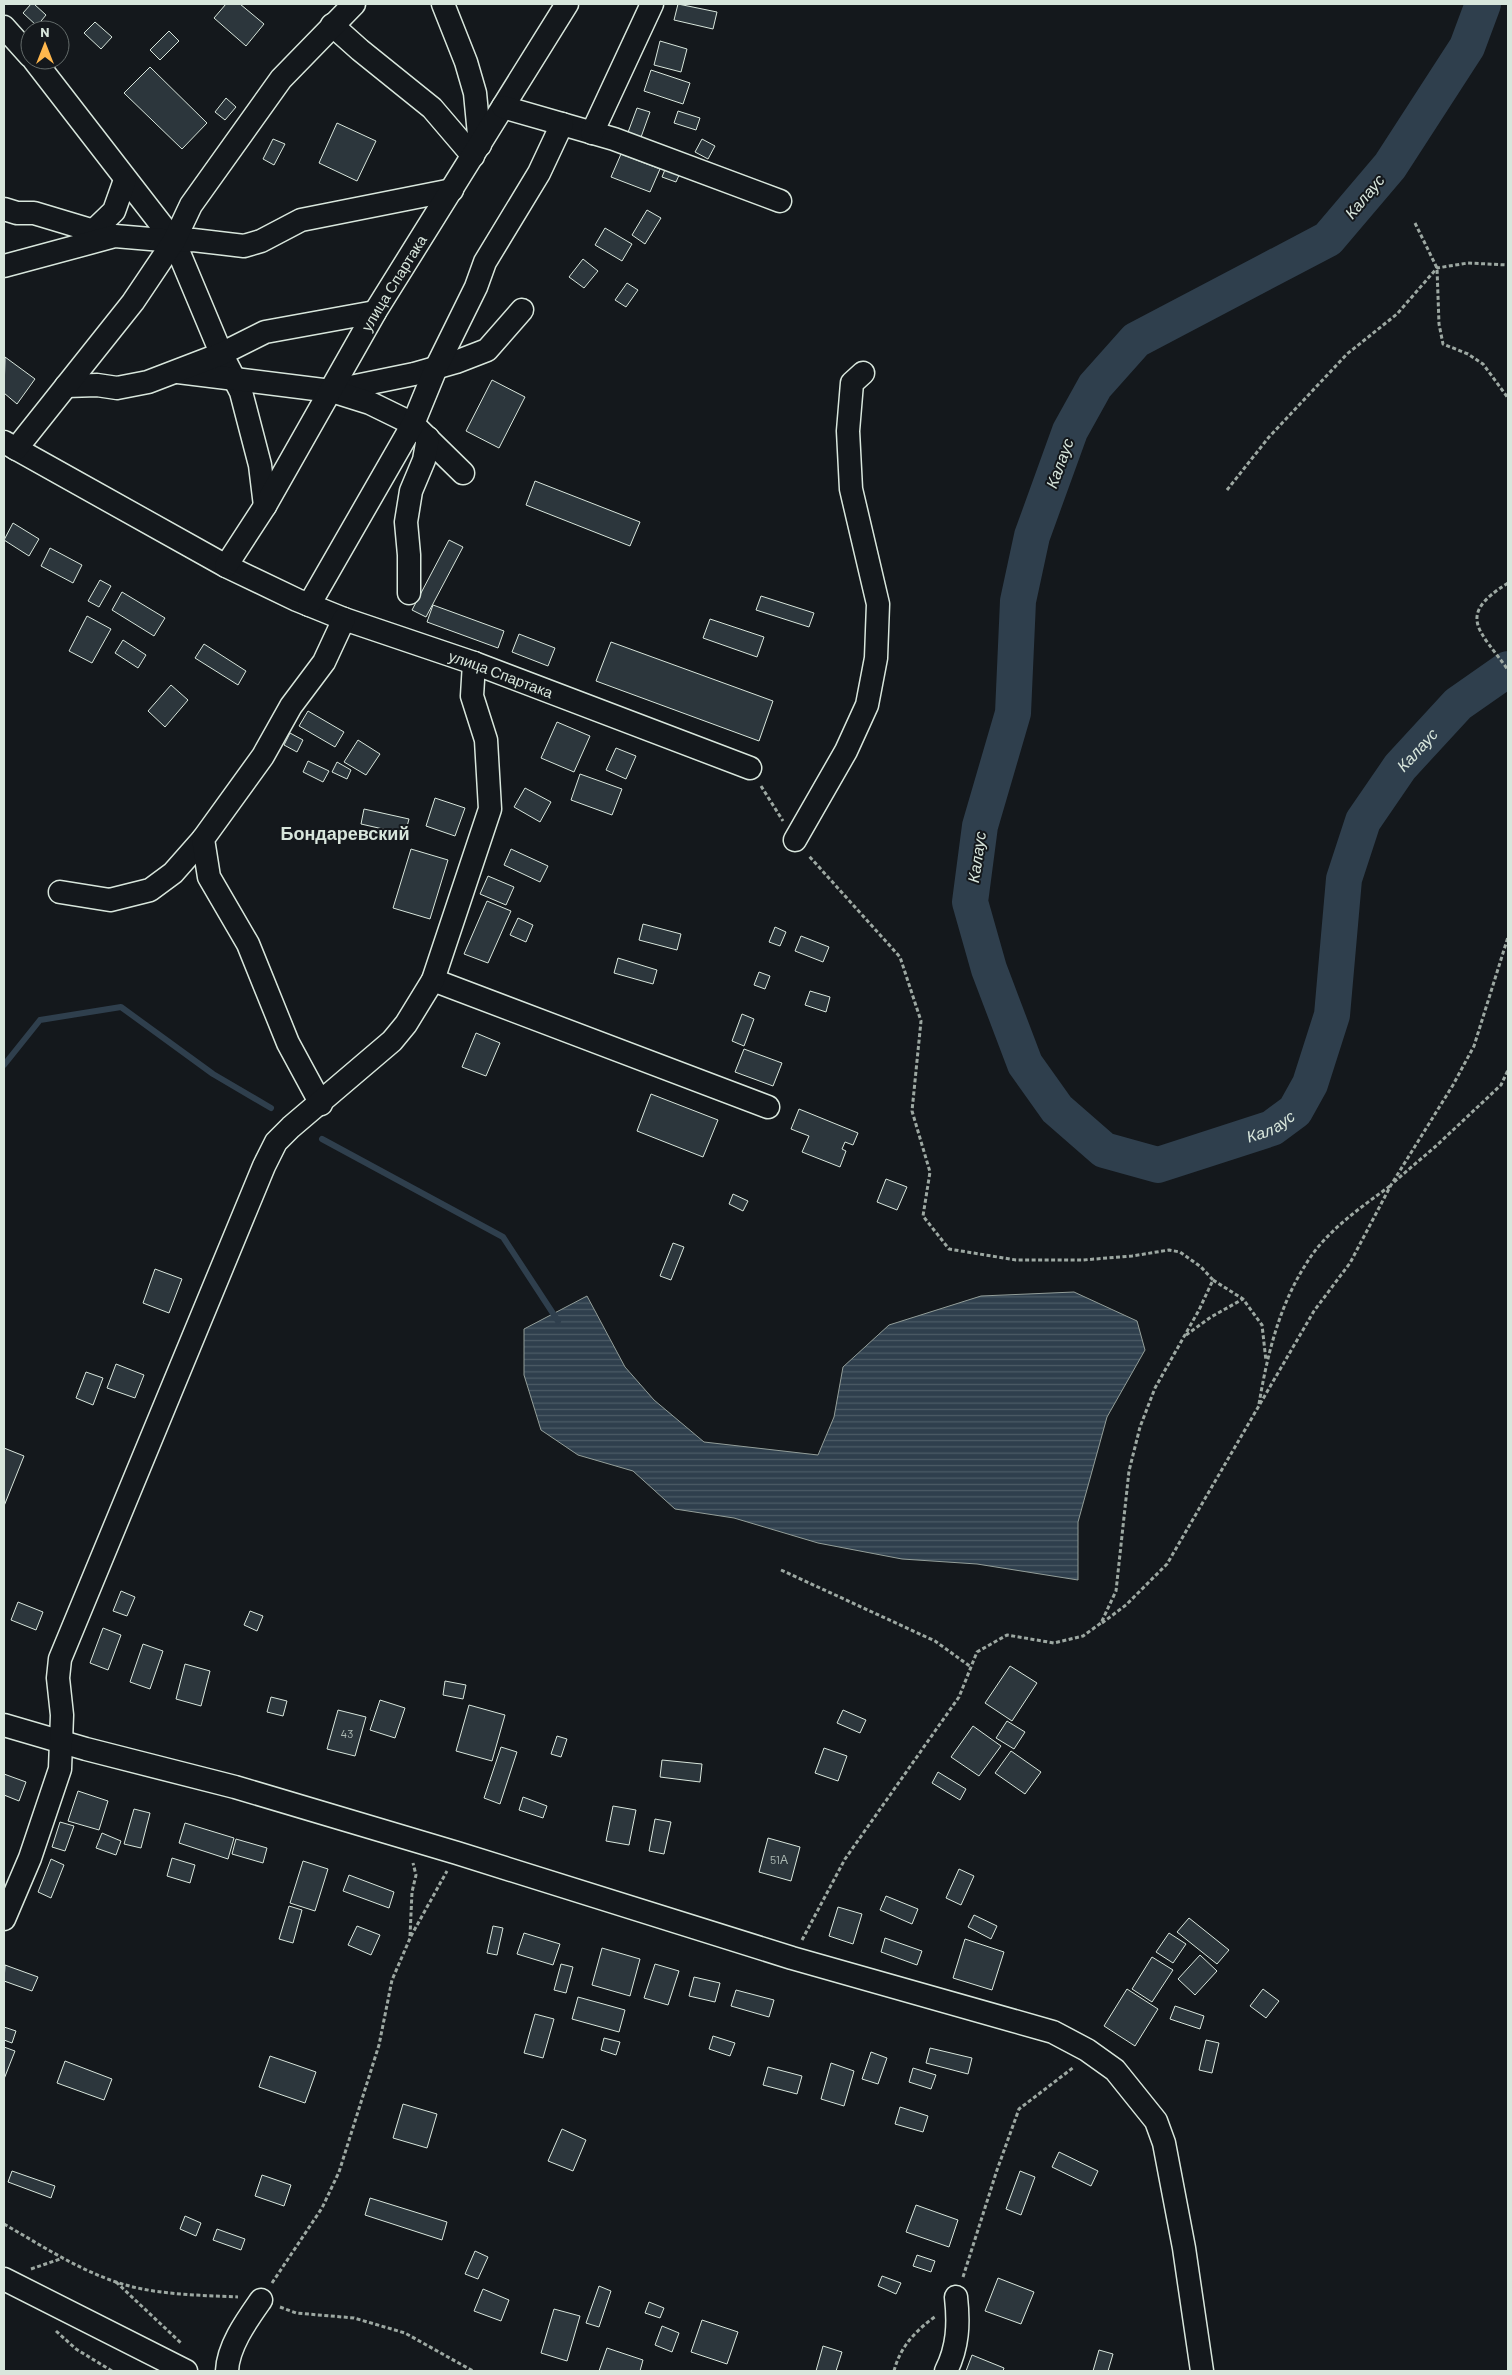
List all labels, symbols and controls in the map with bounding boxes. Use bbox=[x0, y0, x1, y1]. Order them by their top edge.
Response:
north arrow bbox=[20, 20, 70, 70]
text: N bbox=[40, 23, 50, 40]
water label: Калаус bbox=[1340, 170, 1388, 222]
street label: улица Спартака bbox=[357, 231, 430, 334]
water label: Калаус bbox=[1041, 436, 1077, 490]
street label: улица Спартака bbox=[447, 646, 556, 702]
water label: Калаус bbox=[1392, 724, 1441, 775]
district label: Бондаревский bbox=[280, 822, 410, 844]
water label: Калаус bbox=[963, 830, 989, 884]
water label: Калаус bbox=[1244, 1106, 1298, 1145]
house number: 43 bbox=[341, 1726, 353, 1740]
house number: 51А bbox=[770, 1852, 788, 1866]

